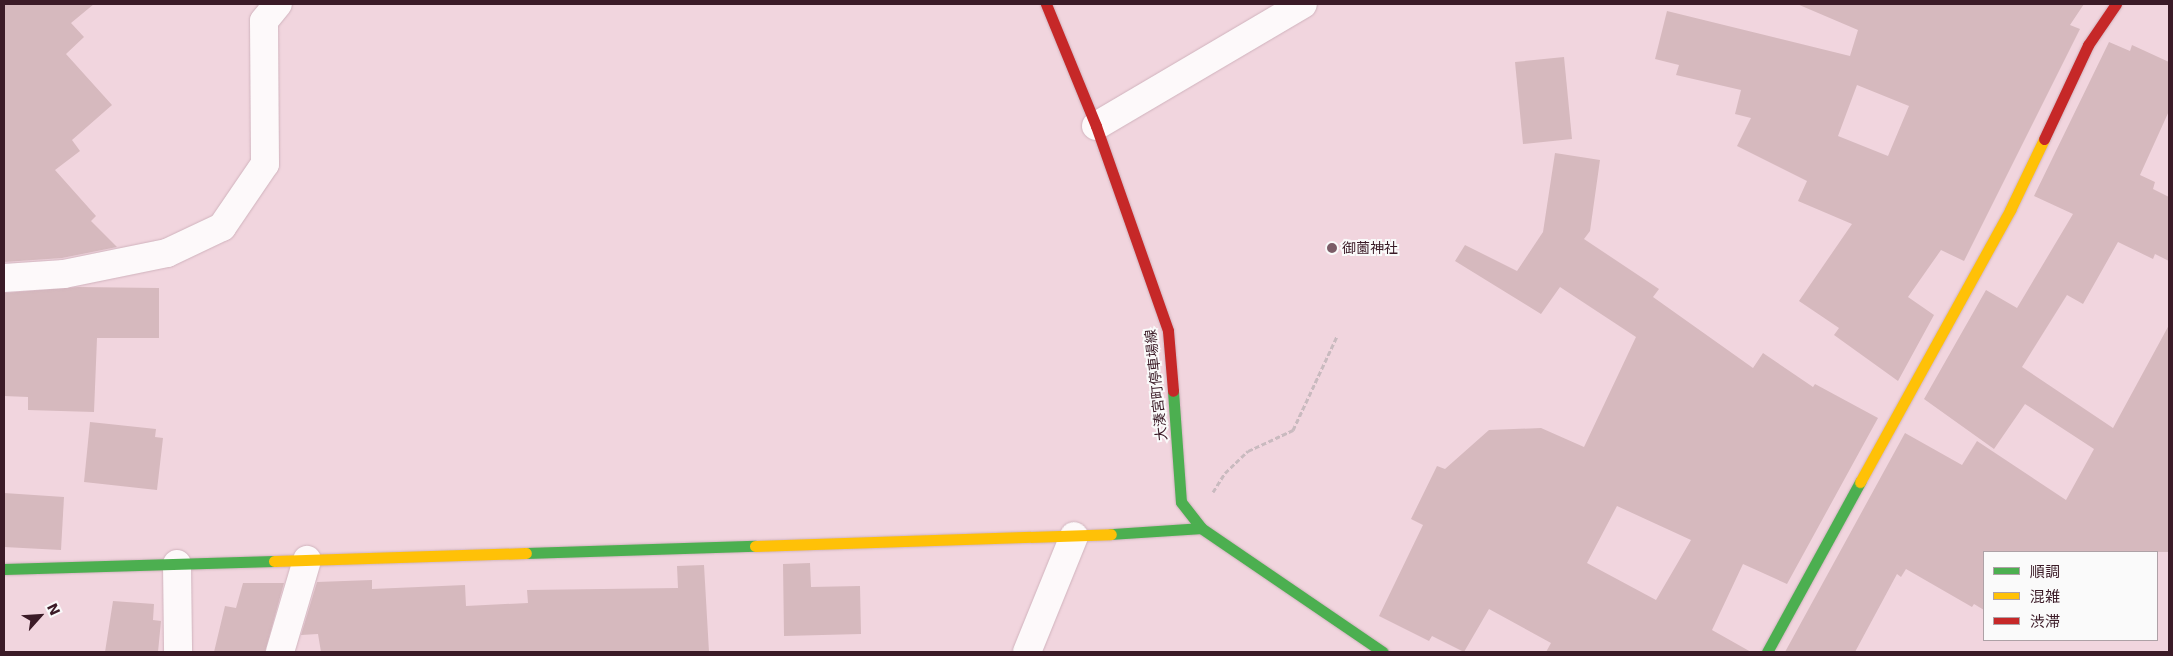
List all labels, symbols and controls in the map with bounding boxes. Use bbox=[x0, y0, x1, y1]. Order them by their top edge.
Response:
place label: 御薗神社 bbox=[1342, 240, 1398, 256]
marker: 御薗神社 bbox=[1326, 242, 1338, 254]
street label: 大湊宮町停車場線 bbox=[1142, 328, 1170, 442]
legend bbox=[1983, 551, 2158, 641]
text: 順調 bbox=[2030, 563, 2060, 581]
text: 混雑 bbox=[2030, 588, 2060, 606]
north arrow bbox=[15, 591, 65, 641]
text: N bbox=[44, 601, 63, 618]
text: 渋滞 bbox=[2030, 613, 2060, 631]

